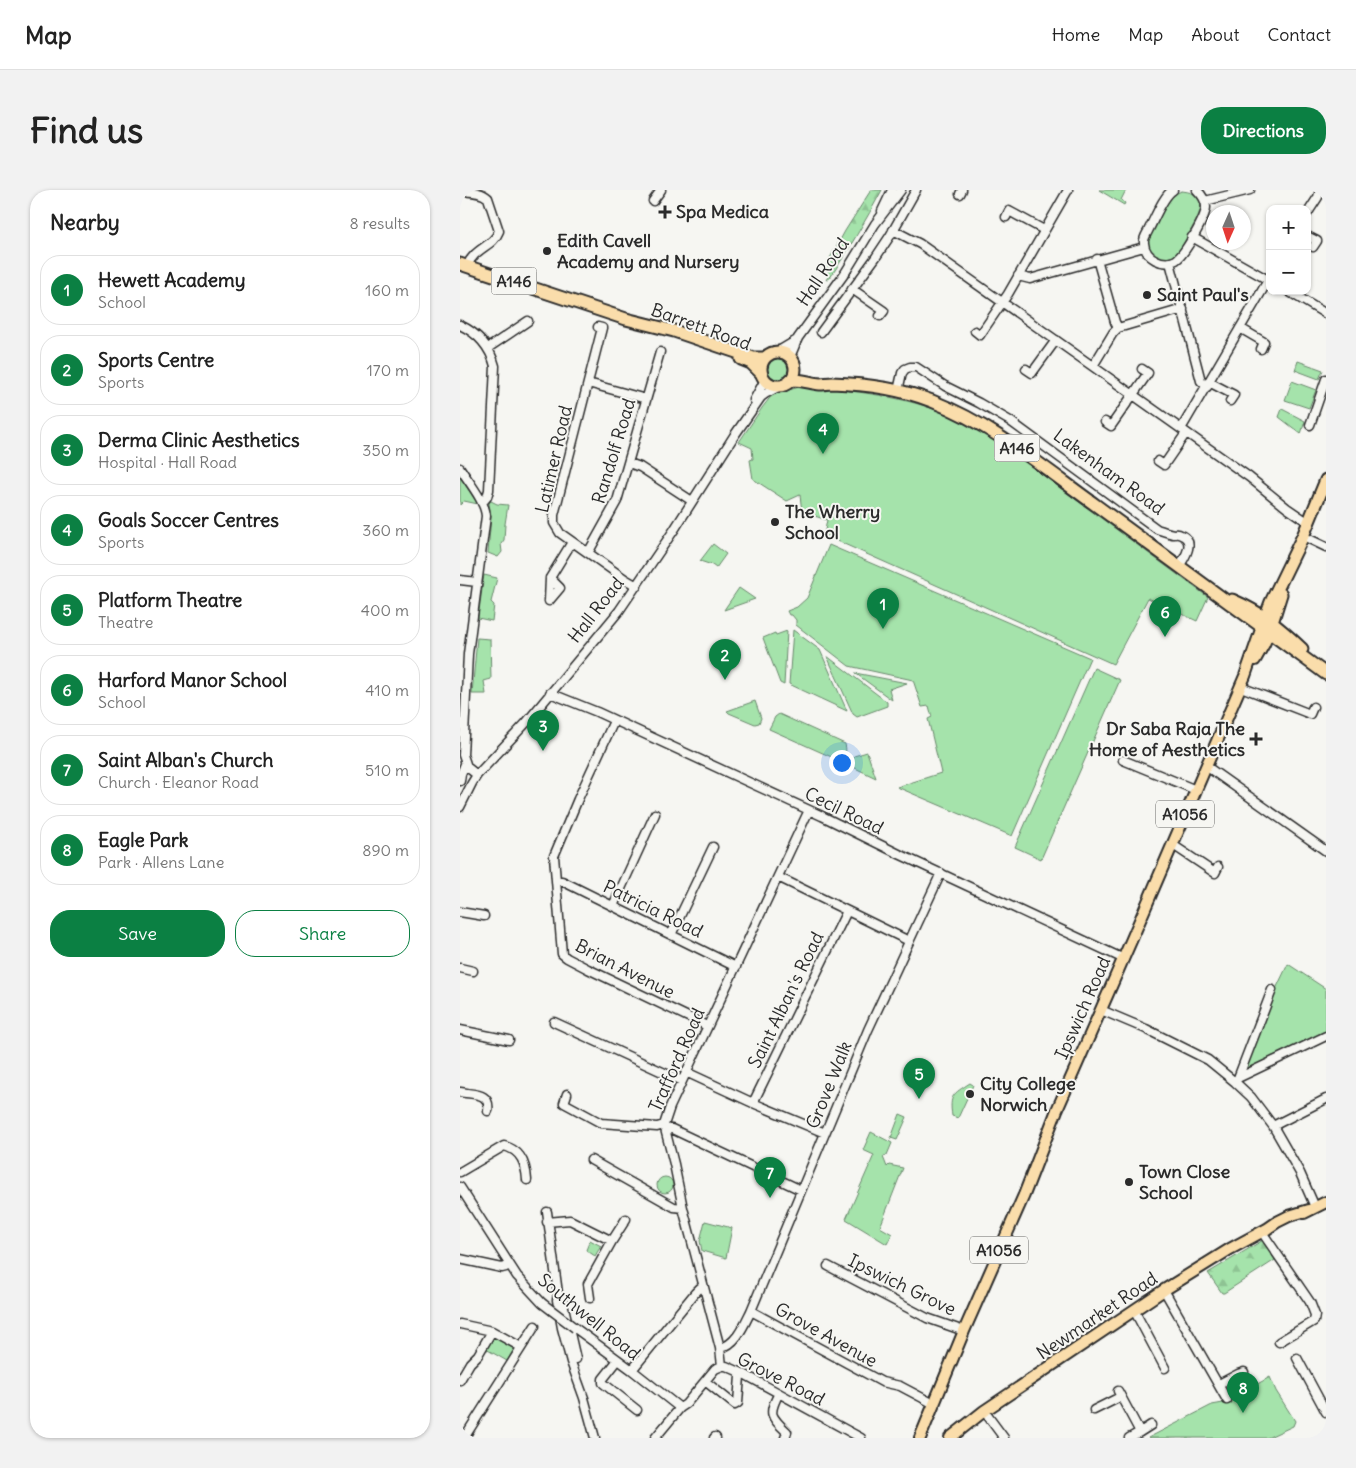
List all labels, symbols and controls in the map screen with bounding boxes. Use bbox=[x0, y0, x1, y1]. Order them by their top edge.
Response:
text: Map bbox=[25, 20, 72, 50]
text: Home bbox=[1052, 23, 1100, 46]
text: Map bbox=[1128, 23, 1163, 46]
text: About bbox=[1191, 23, 1239, 46]
text: Contact bbox=[1267, 23, 1331, 46]
button: Directions bbox=[1201, 107, 1326, 154]
text: Find us bbox=[30, 108, 143, 152]
place label: Spa Medica bbox=[676, 200, 769, 223]
marker: Spa Medica bbox=[658, 205, 672, 219]
north arrow bbox=[1206, 205, 1251, 250]
map controls bbox=[1266, 205, 1311, 295]
button: + bbox=[1266, 205, 1311, 250]
text: Nearby bbox=[50, 209, 120, 236]
text: 8 results bbox=[349, 213, 410, 233]
place label: Edith Cavell Academy and Nursery bbox=[557, 229, 739, 273]
street label: Hall Road bbox=[791, 233, 854, 310]
marker: Edith Cavell Academy and Nursery bbox=[541, 245, 553, 257]
button: − bbox=[1266, 250, 1311, 295]
text: Hewett Academy bbox=[98, 268, 245, 292]
road number: A146 bbox=[492, 268, 536, 294]
text: 1 bbox=[64, 280, 70, 300]
text: 160 m bbox=[365, 280, 409, 300]
place label: Saint Paul's bbox=[1157, 283, 1249, 306]
marker: Saint Paul's bbox=[1141, 289, 1153, 301]
text: School bbox=[98, 292, 146, 312]
street label: Barrett Road bbox=[648, 298, 755, 355]
text: Sports Centre bbox=[98, 348, 214, 372]
text: 2 bbox=[63, 360, 71, 380]
text: 170 m bbox=[366, 360, 409, 380]
text: Sports bbox=[98, 372, 144, 392]
street label: Randolf Road bbox=[587, 395, 641, 506]
street label: Latimer Road bbox=[530, 403, 577, 515]
pin: 4 bbox=[807, 413, 839, 454]
street label: Lakenham Road bbox=[1049, 423, 1170, 520]
text: Derma Clinic Aesthetics bbox=[98, 428, 300, 452]
road number: A146 bbox=[994, 434, 1040, 462]
text: 3 bbox=[62, 440, 72, 460]
text: 350 m bbox=[362, 440, 409, 460]
text: Hospital · Hall Road bbox=[98, 452, 237, 472]
place label: The Wherry School bbox=[785, 500, 880, 544]
text: Goals Soccer Centres bbox=[98, 508, 279, 532]
marker: The Wherry School bbox=[769, 516, 781, 528]
text: 4 bbox=[62, 520, 72, 540]
text: 360 m bbox=[362, 520, 409, 540]
text: Sports bbox=[98, 532, 144, 552]
street label: Hall Road bbox=[563, 572, 629, 647]
text: Platform Theatre bbox=[98, 588, 242, 612]
pin: 1 bbox=[867, 588, 899, 629]
pin: 6 bbox=[1149, 596, 1181, 637]
text: 5 bbox=[62, 600, 72, 620]
text: 400 m bbox=[361, 600, 409, 620]
text: Theatre bbox=[98, 612, 153, 632]
pin: 2 bbox=[709, 639, 741, 680]
text: Harford Manor School bbox=[98, 668, 287, 692]
text: 6 bbox=[62, 680, 72, 700]
text: 410 m bbox=[365, 680, 409, 700]
text: School bbox=[98, 692, 146, 712]
pin: 3 bbox=[527, 710, 559, 751]
place label: Dr Saba Raja The Home of Aesthetics bbox=[1089, 717, 1245, 761]
marker: Dr Saba Raja The Home of Aesthetics bbox=[1249, 732, 1263, 746]
text: Saint Alban's Church bbox=[98, 748, 273, 772]
your location bbox=[829, 750, 855, 776]
text: 7 bbox=[63, 760, 71, 780]
text: 510 m bbox=[365, 760, 409, 780]
text: Church · Eleanor Road bbox=[98, 772, 259, 792]
street label: Cecil Road bbox=[801, 782, 888, 840]
road number: A1056 bbox=[1156, 800, 1214, 828]
text: Eagle Park bbox=[98, 828, 189, 852]
text: 8 bbox=[62, 840, 72, 860]
text: 890 m bbox=[362, 840, 409, 860]
text: Park · Allens Lane bbox=[98, 852, 224, 872]
street label: Patricia Road bbox=[600, 875, 707, 943]
button: Save bbox=[50, 910, 225, 957]
button: Share bbox=[235, 910, 410, 957]
street label: Saint Alban's Road bbox=[743, 927, 829, 1072]
street label: Brian Avenue bbox=[572, 934, 679, 1003]
street label: Ipswich Road bbox=[1050, 952, 1116, 1063]
street label: Trafford Road bbox=[643, 1004, 710, 1115]
street label: Grove Walk bbox=[801, 1038, 856, 1132]
pin: 5 bbox=[903, 1058, 935, 1099]
place label: City College Norwich bbox=[980, 1072, 1076, 1116]
marker: City College Norwich bbox=[964, 1088, 976, 1100]
pin: 7 bbox=[754, 1157, 786, 1198]
place label: Town Close School bbox=[1139, 1160, 1230, 1204]
marker: Town Close School bbox=[1123, 1176, 1135, 1188]
road number: A1056 bbox=[970, 1236, 1028, 1264]
street label: Ipswich Grove bbox=[845, 1249, 960, 1321]
street label: Newmarket Road bbox=[1032, 1266, 1162, 1365]
street label: Southwell Road bbox=[533, 1268, 646, 1365]
street label: Grove Avenue bbox=[771, 1297, 881, 1372]
street label: Grove Road bbox=[734, 1347, 829, 1411]
pin: 8 bbox=[1227, 1372, 1259, 1413]

